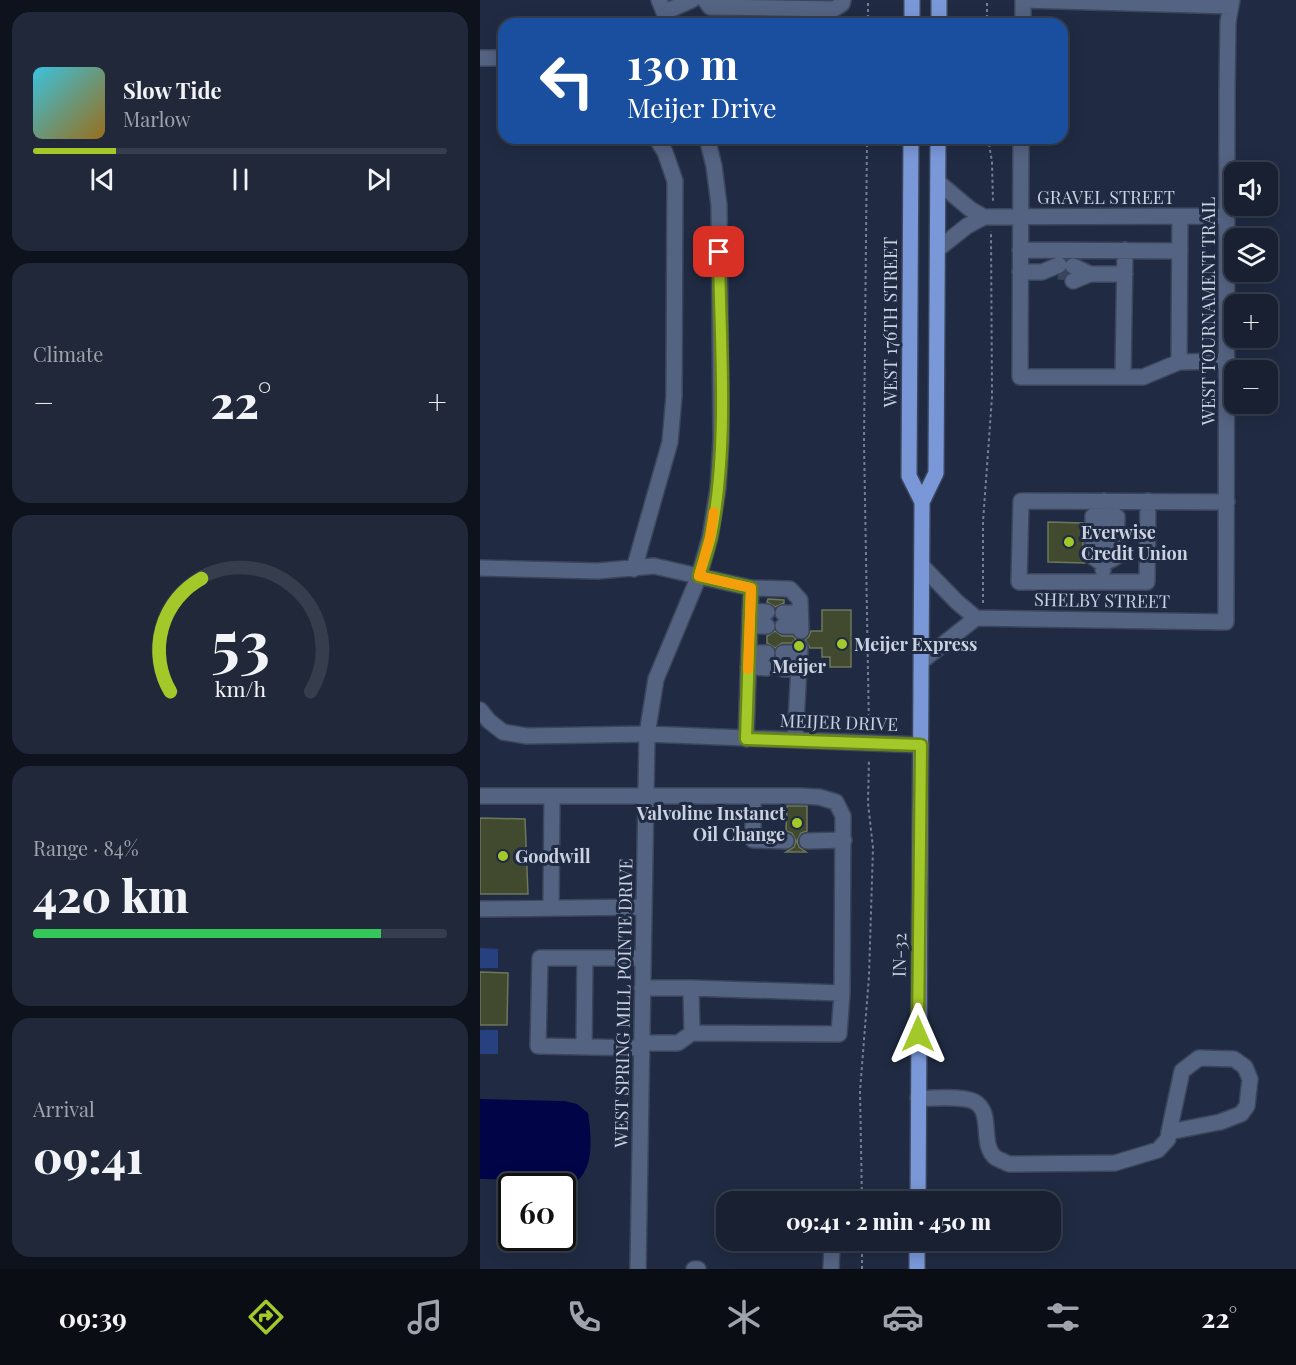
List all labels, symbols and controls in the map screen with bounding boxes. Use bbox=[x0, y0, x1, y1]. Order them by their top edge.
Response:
text: 130 m bbox=[627, 35, 738, 91]
icon: left bbox=[528, 42, 606, 120]
text: Slow Tide bbox=[123, 75, 222, 105]
text: Meijer Drive bbox=[627, 89, 777, 125]
text: Marlow bbox=[123, 105, 191, 132]
map controls bbox=[1224, 162, 1278, 414]
button: sound bbox=[1224, 162, 1278, 216]
icon: previous bbox=[86, 163, 119, 196]
icon: pause bbox=[224, 163, 257, 196]
icon: next bbox=[362, 163, 395, 196]
street label: GRAVEL STREET bbox=[1037, 185, 1175, 209]
street label: WEST TOURNAMENT TRAIL bbox=[1196, 196, 1220, 426]
pin bbox=[693, 226, 744, 277]
button: layers bbox=[1224, 228, 1278, 282]
icon: arrive bbox=[702, 235, 735, 268]
street label: WEST 176TH STREET bbox=[878, 237, 902, 408]
button: + bbox=[1224, 294, 1278, 348]
text: Climate bbox=[33, 340, 103, 367]
button: − bbox=[1224, 360, 1278, 414]
text: 22° bbox=[211, 370, 271, 430]
text: − bbox=[33, 379, 54, 423]
text: + bbox=[428, 379, 447, 423]
place label: Everwise Credit Union bbox=[1081, 520, 1188, 565]
marker: Everwise Credit Union bbox=[1062, 535, 1076, 549]
street label: SHELBY STREET bbox=[1034, 587, 1170, 613]
text: 53 bbox=[210, 598, 270, 682]
place label: Meijer Express bbox=[854, 632, 977, 656]
marker: Meijer Express bbox=[835, 637, 849, 651]
marker: Meijer bbox=[792, 639, 806, 653]
place label: Meijer bbox=[772, 654, 826, 678]
text: km/h bbox=[214, 674, 266, 702]
street label: MEIJER DRIVE bbox=[779, 708, 899, 736]
place label: Valvoline Instanct Oil Change bbox=[636, 801, 786, 846]
marker: Valvoline Instanct Oil Change bbox=[790, 816, 804, 830]
text: Range · 84% bbox=[33, 834, 139, 861]
place label: Goodwill bbox=[515, 844, 591, 868]
marker: Goodwill bbox=[496, 849, 510, 863]
street label: WEST SPRING MILL POINTE DRIVE bbox=[608, 858, 638, 1149]
text: 420 km bbox=[33, 864, 189, 924]
street label: IN-32 bbox=[887, 933, 911, 977]
position arrow bbox=[886, 1002, 950, 1066]
text: Arrival bbox=[33, 1095, 95, 1122]
text: 09:41 bbox=[33, 1125, 143, 1185]
speed limit sign: 60 bbox=[498, 1173, 576, 1251]
text: 09:41 · 2 min · 450 m bbox=[786, 1206, 991, 1236]
icon: directions bbox=[245, 1296, 287, 1338]
icon: music bbox=[404, 1296, 446, 1338]
icon: phone bbox=[563, 1296, 605, 1338]
icon: climate bbox=[723, 1296, 765, 1338]
icon: car bbox=[882, 1296, 924, 1338]
icon: filters bbox=[1042, 1296, 1084, 1338]
text: 09:39 bbox=[59, 1299, 127, 1335]
text: 22° bbox=[1201, 1299, 1237, 1335]

